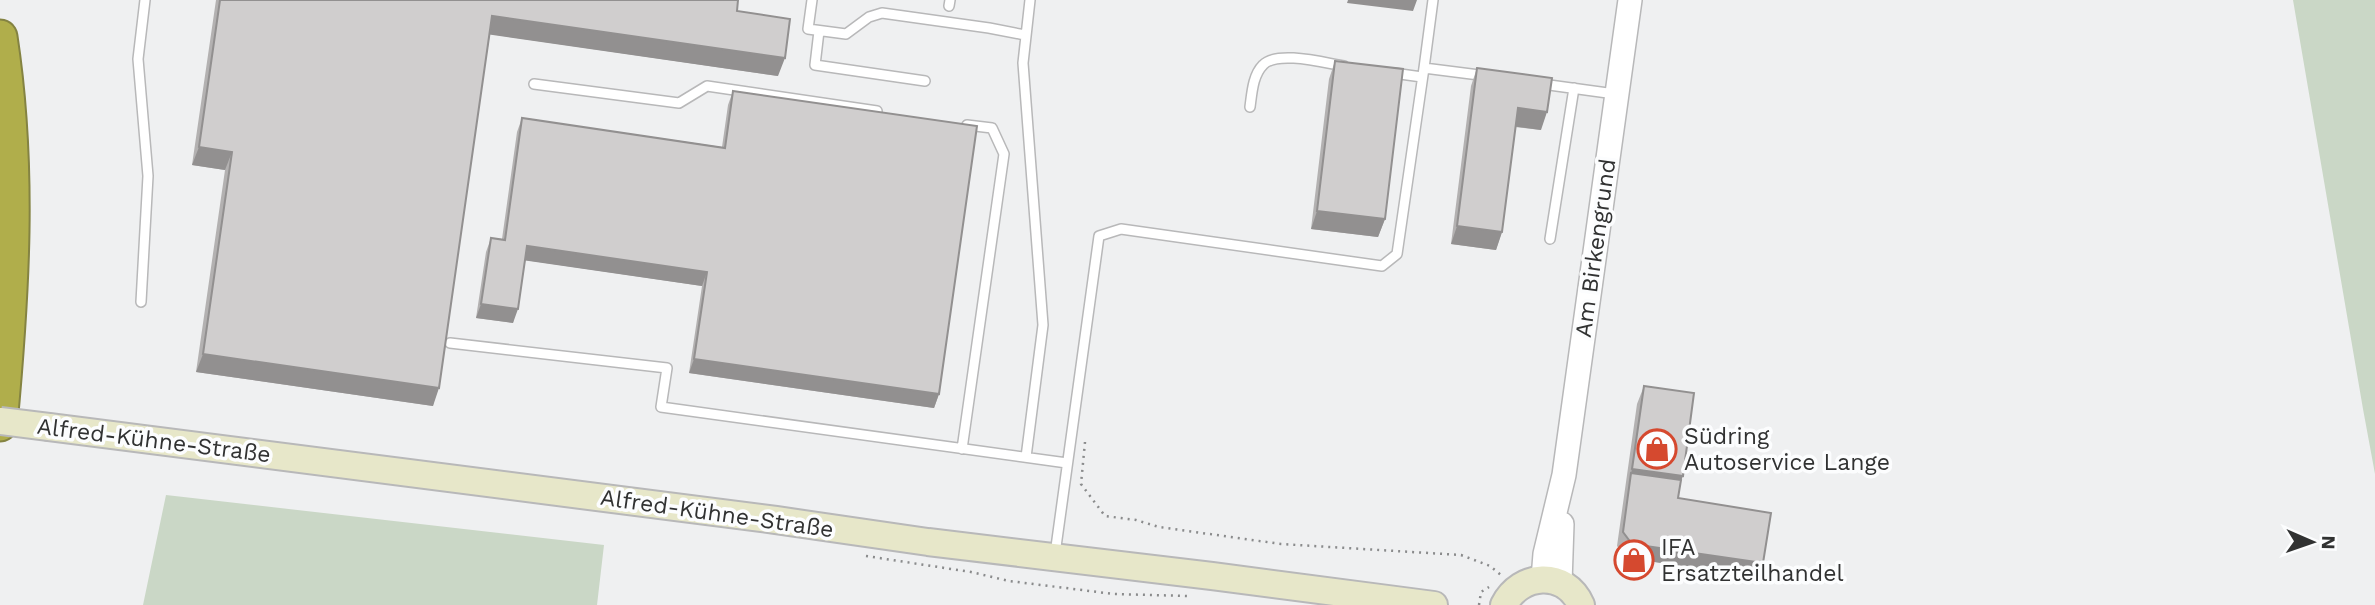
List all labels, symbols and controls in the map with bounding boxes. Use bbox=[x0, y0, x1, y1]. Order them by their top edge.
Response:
street label: Am Birkengrund bbox=[1570, 157, 1621, 339]
street label: Alfred-Kühne-Straße bbox=[36, 413, 272, 468]
place label: Südring Autoservice Lange bbox=[1684, 423, 1890, 476]
shop icon: Südring Autoservice Lange bbox=[1636, 428, 1678, 470]
street label: Alfred-Kühne-Straße bbox=[599, 484, 835, 543]
north arrow bbox=[2277, 507, 2347, 577]
place label: IFA Ersatzteilhandel bbox=[1661, 534, 1843, 587]
text: N bbox=[2317, 535, 2340, 550]
shop icon: IFA Ersatzteilhandel bbox=[1613, 539, 1655, 581]

